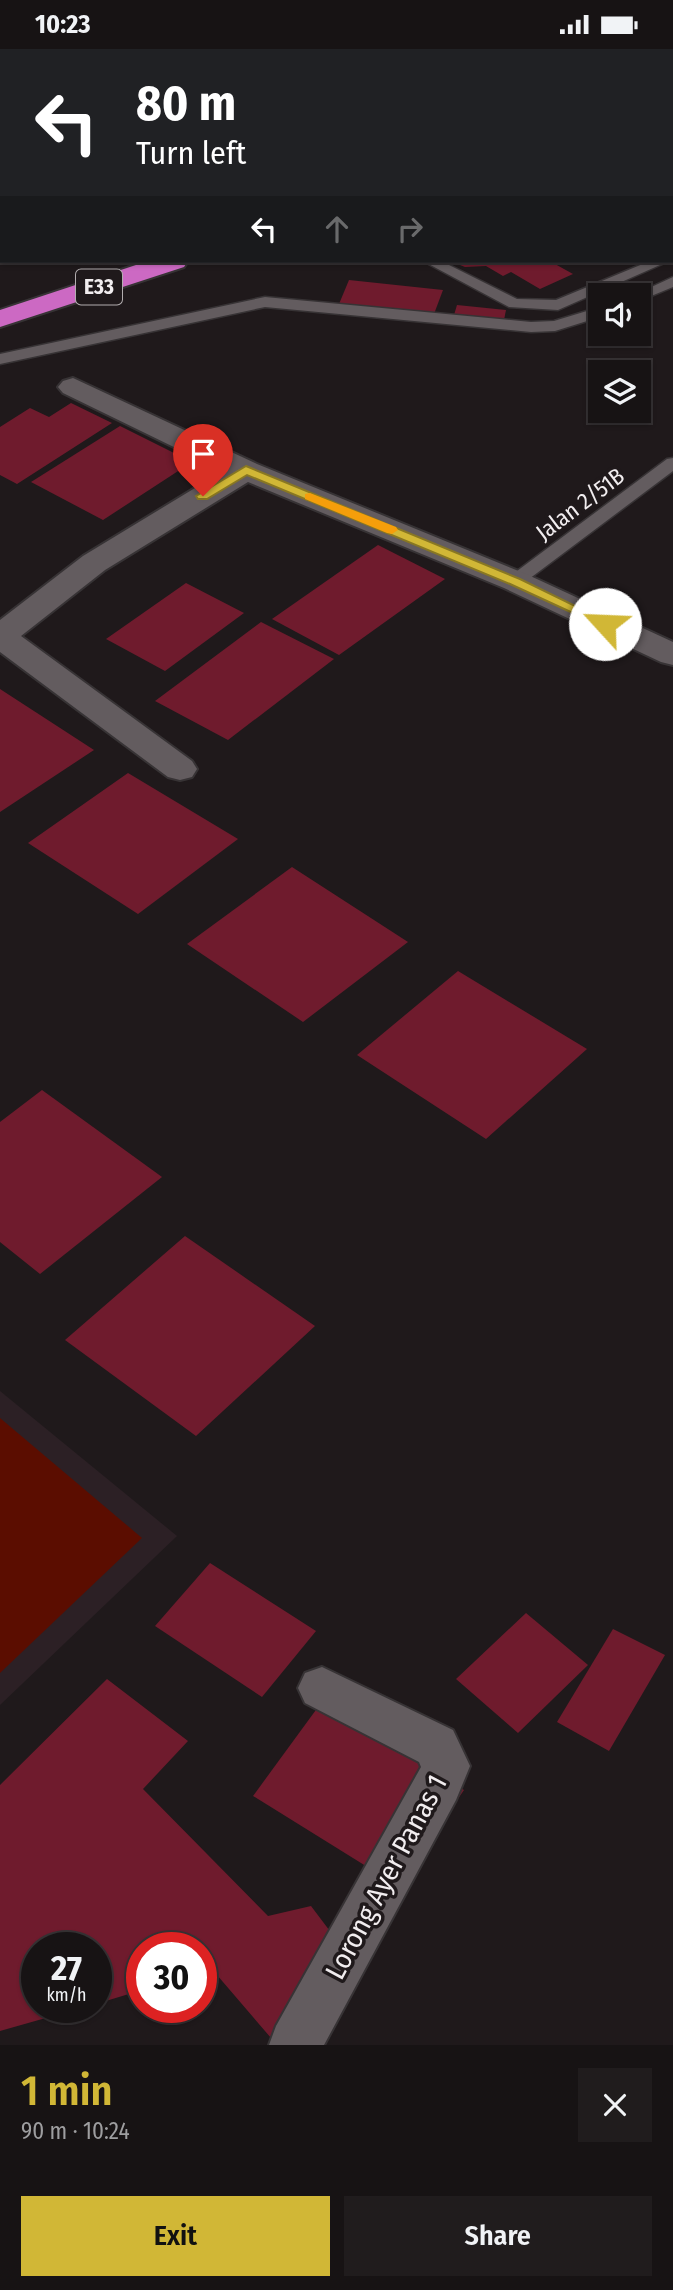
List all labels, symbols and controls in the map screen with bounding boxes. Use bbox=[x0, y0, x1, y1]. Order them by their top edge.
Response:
text: 10:23 bbox=[35, 9, 90, 40]
text: 80 m bbox=[136, 74, 236, 133]
icon: left bbox=[21, 77, 112, 168]
text: Turn left bbox=[136, 134, 246, 172]
icon: left bbox=[245, 210, 283, 248]
icon: ahead bbox=[318, 210, 356, 248]
icon: right bbox=[391, 210, 429, 248]
road number: E33 bbox=[76, 269, 122, 305]
map controls bbox=[588, 283, 651, 423]
button: sound bbox=[588, 283, 651, 346]
button: layers bbox=[588, 360, 651, 423]
pin bbox=[173, 424, 233, 496]
icon: arrive bbox=[184, 435, 222, 473]
street label: Jalan 2/51B bbox=[530, 462, 630, 546]
position arrow bbox=[568, 587, 642, 661]
street label: Lorong Ayer Panas 1 bbox=[318, 1769, 454, 1985]
speed limit sign: 30 bbox=[126, 1932, 217, 2023]
text: 27 bbox=[51, 1947, 82, 1989]
text: km/h bbox=[46, 1984, 87, 2006]
text: 1 min bbox=[21, 2066, 112, 2116]
button: close bbox=[578, 2068, 652, 2142]
text: 90 m · 10:24 bbox=[21, 2117, 130, 2145]
button: Exit bbox=[21, 2196, 330, 2276]
button: Share bbox=[344, 2196, 652, 2276]

